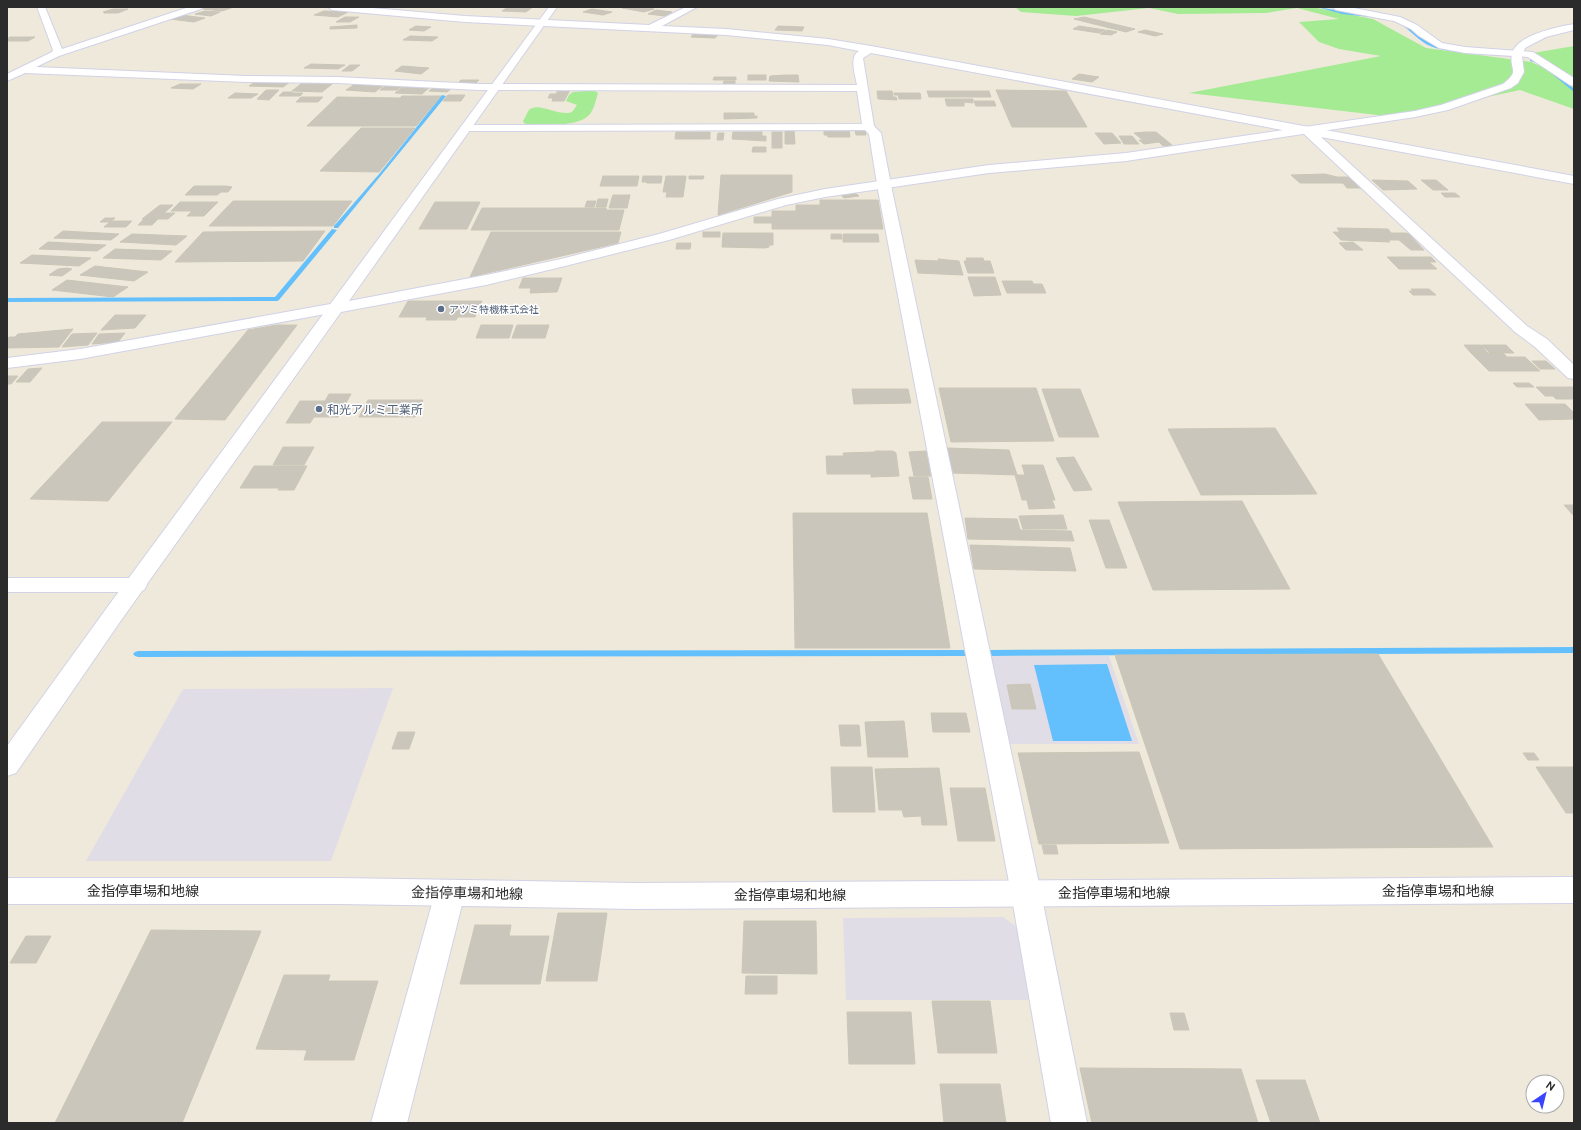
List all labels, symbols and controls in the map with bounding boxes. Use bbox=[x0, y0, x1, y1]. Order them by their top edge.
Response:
marker: アツミ特機株式会社 bbox=[436, 304, 446, 314]
place label: アツミ特機株式会社 bbox=[449, 304, 539, 315]
place label: 和光アルミ工業所 bbox=[327, 403, 423, 416]
marker: 和光アルミ工業所 bbox=[314, 404, 324, 414]
street label: 金指停車場和地線 bbox=[87, 883, 199, 899]
street label: 金指停車場和地線 bbox=[1382, 883, 1494, 899]
street label: 金指停車場和地線 bbox=[411, 884, 523, 902]
street label: 金指停車場和地線 bbox=[1058, 885, 1170, 901]
street label: 金指停車場和地線 bbox=[734, 887, 846, 903]
north arrow bbox=[1525, 1074, 1565, 1114]
text: N bbox=[1544, 1079, 1558, 1093]

